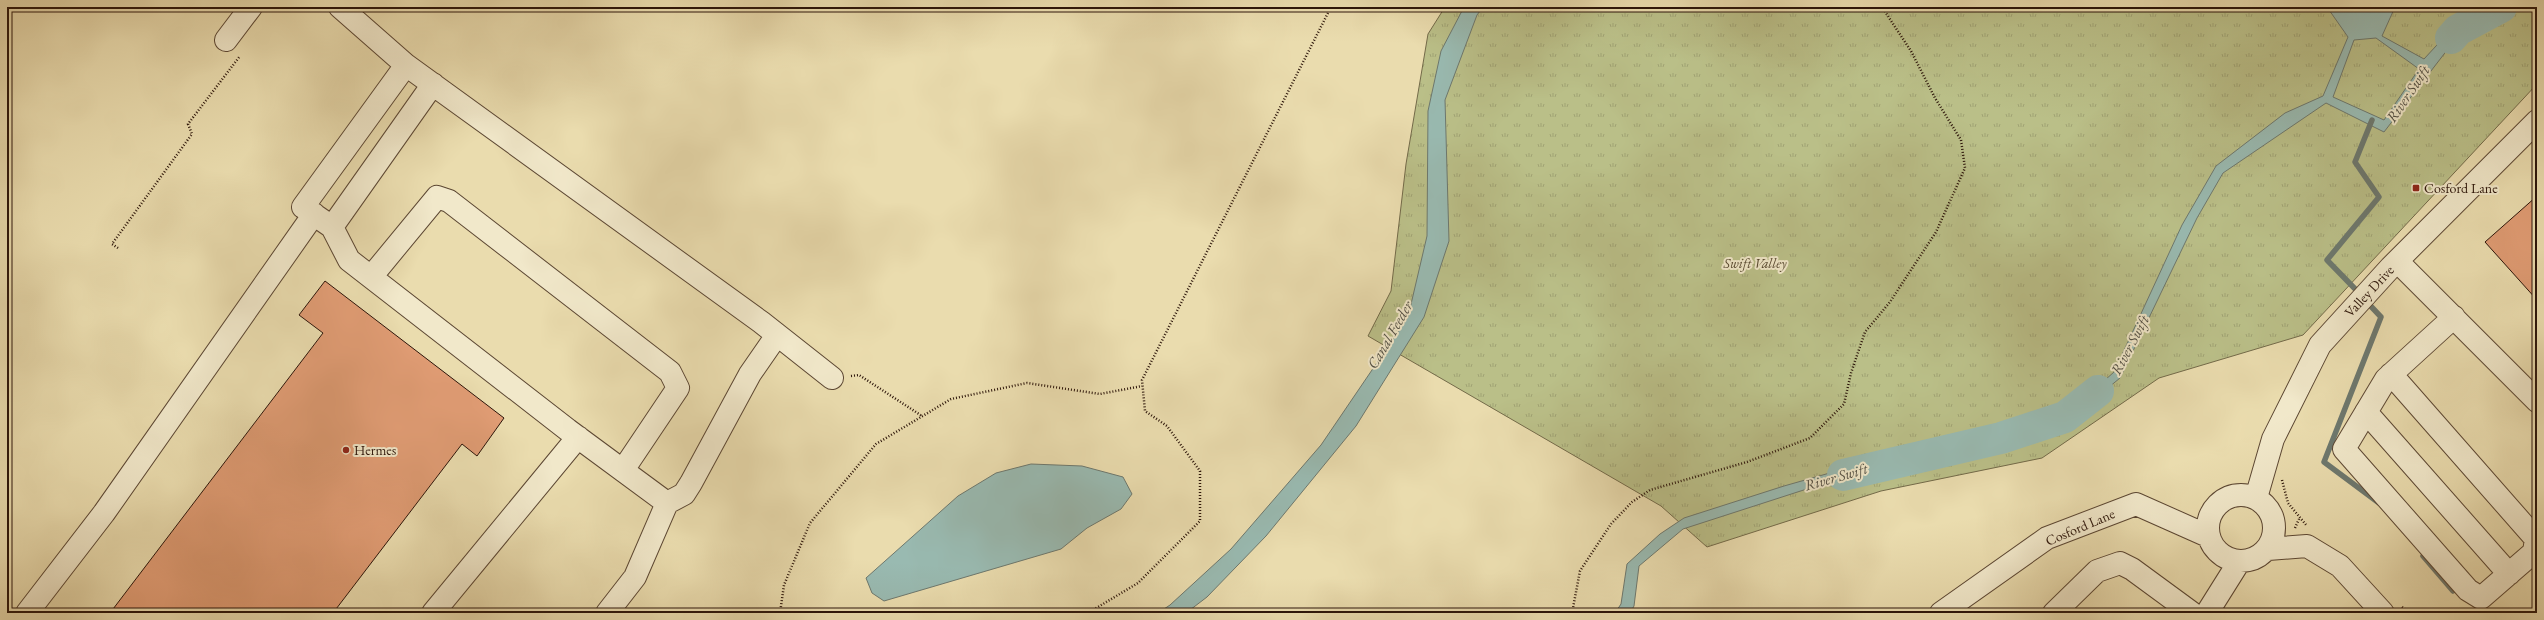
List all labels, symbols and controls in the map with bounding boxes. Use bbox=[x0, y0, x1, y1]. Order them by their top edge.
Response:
water label: River Swift bbox=[2382, 61, 2434, 126]
place label: Cosford Lane bbox=[2424, 179, 2498, 197]
marker: Cosford Lane bbox=[2411, 183, 2421, 193]
park label: Swift Valley bbox=[1722, 254, 1787, 272]
street label: Valley Drive bbox=[2340, 261, 2398, 321]
water label: Canal Feeder bbox=[1363, 296, 1417, 372]
water label: River Swift bbox=[2106, 311, 2153, 378]
place label: Hermes bbox=[354, 441, 397, 459]
marker: Hermes bbox=[341, 445, 351, 455]
water label: River Swift bbox=[1802, 458, 1870, 495]
street label: Cosford Lane bbox=[2043, 504, 2118, 550]

